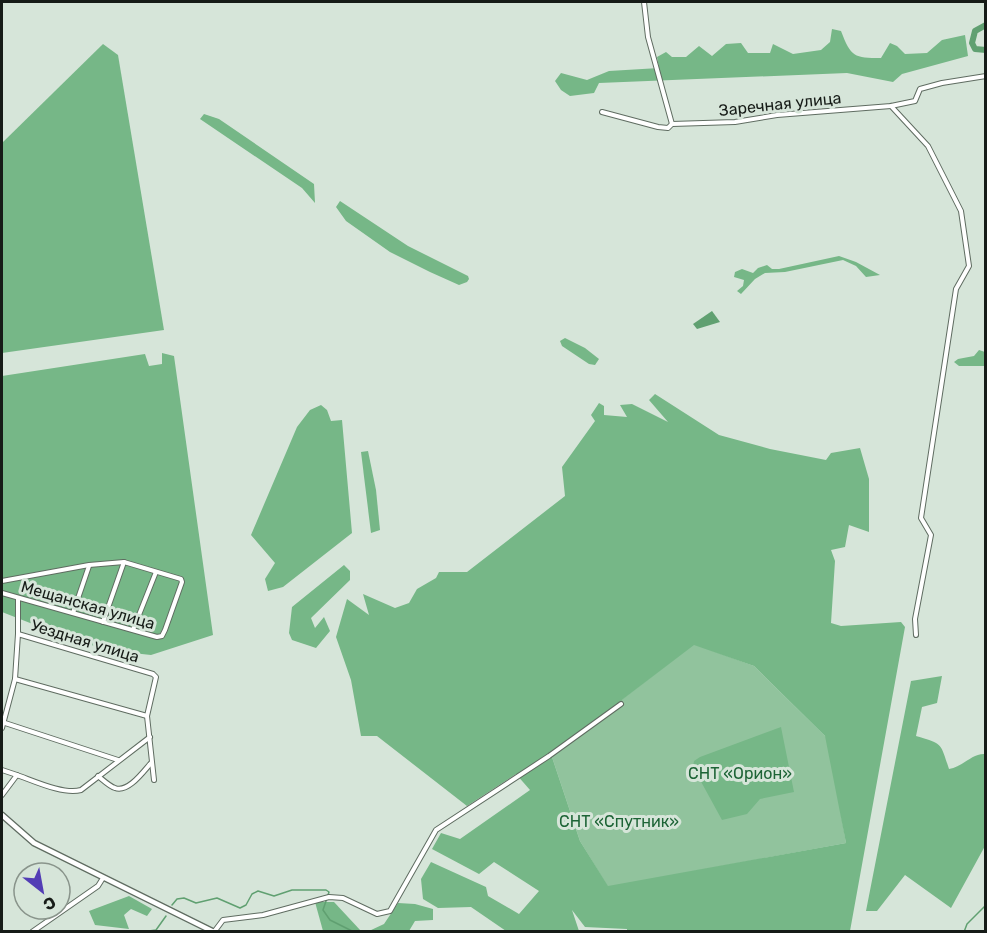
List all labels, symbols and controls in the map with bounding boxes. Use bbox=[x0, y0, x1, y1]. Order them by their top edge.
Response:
street label: Заречная улица bbox=[718, 88, 842, 120]
street label: Мещанская улица bbox=[19, 577, 157, 633]
street label: Уездная улица bbox=[29, 615, 141, 667]
park label: СНТ «Орион» bbox=[688, 764, 792, 783]
park label: СНТ «Спутник» bbox=[559, 812, 679, 831]
north arrow bbox=[12, 861, 72, 921]
text: С bbox=[40, 892, 59, 914]

